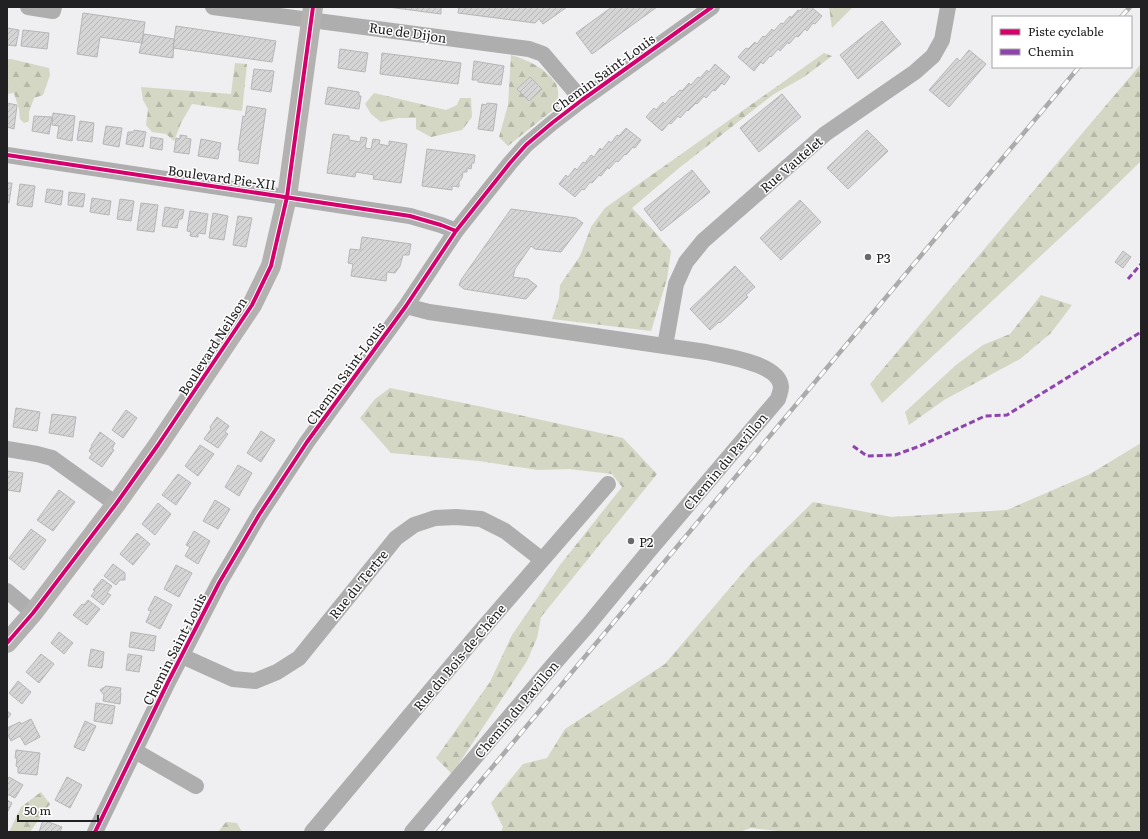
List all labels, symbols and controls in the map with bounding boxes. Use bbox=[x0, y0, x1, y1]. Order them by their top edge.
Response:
legend bbox=[992, 16, 1132, 68]
street label: Rue de Dijon bbox=[368, 17, 448, 47]
text: Piste cyclable bbox=[1028, 22, 1104, 40]
street label: Chemin Saint-Louis bbox=[547, 29, 659, 117]
text: Chemin bbox=[1028, 42, 1074, 60]
street label: Rue Vautelet bbox=[756, 131, 827, 197]
street label: Boulevard Pie-XII bbox=[167, 160, 277, 194]
place label: P3 bbox=[876, 248, 891, 267]
marker: P3 bbox=[863, 252, 873, 262]
street label: Boulevard Neilson bbox=[173, 293, 251, 399]
street label: Chemin Saint-Louis bbox=[301, 317, 389, 429]
street label: Chemin du Pavillon bbox=[679, 408, 772, 514]
place label: P2 bbox=[639, 532, 654, 551]
marker: P2 bbox=[626, 536, 636, 546]
street label: Rue du Tertre bbox=[324, 545, 392, 623]
street label: Chemin Saint-Louis bbox=[137, 590, 211, 708]
street label: Rue du Bois-de-Chêne bbox=[408, 599, 510, 715]
street label: Chemin du Pavillon bbox=[470, 656, 563, 762]
scale bar bbox=[18, 797, 98, 823]
text: 50 m bbox=[24, 801, 51, 819]

